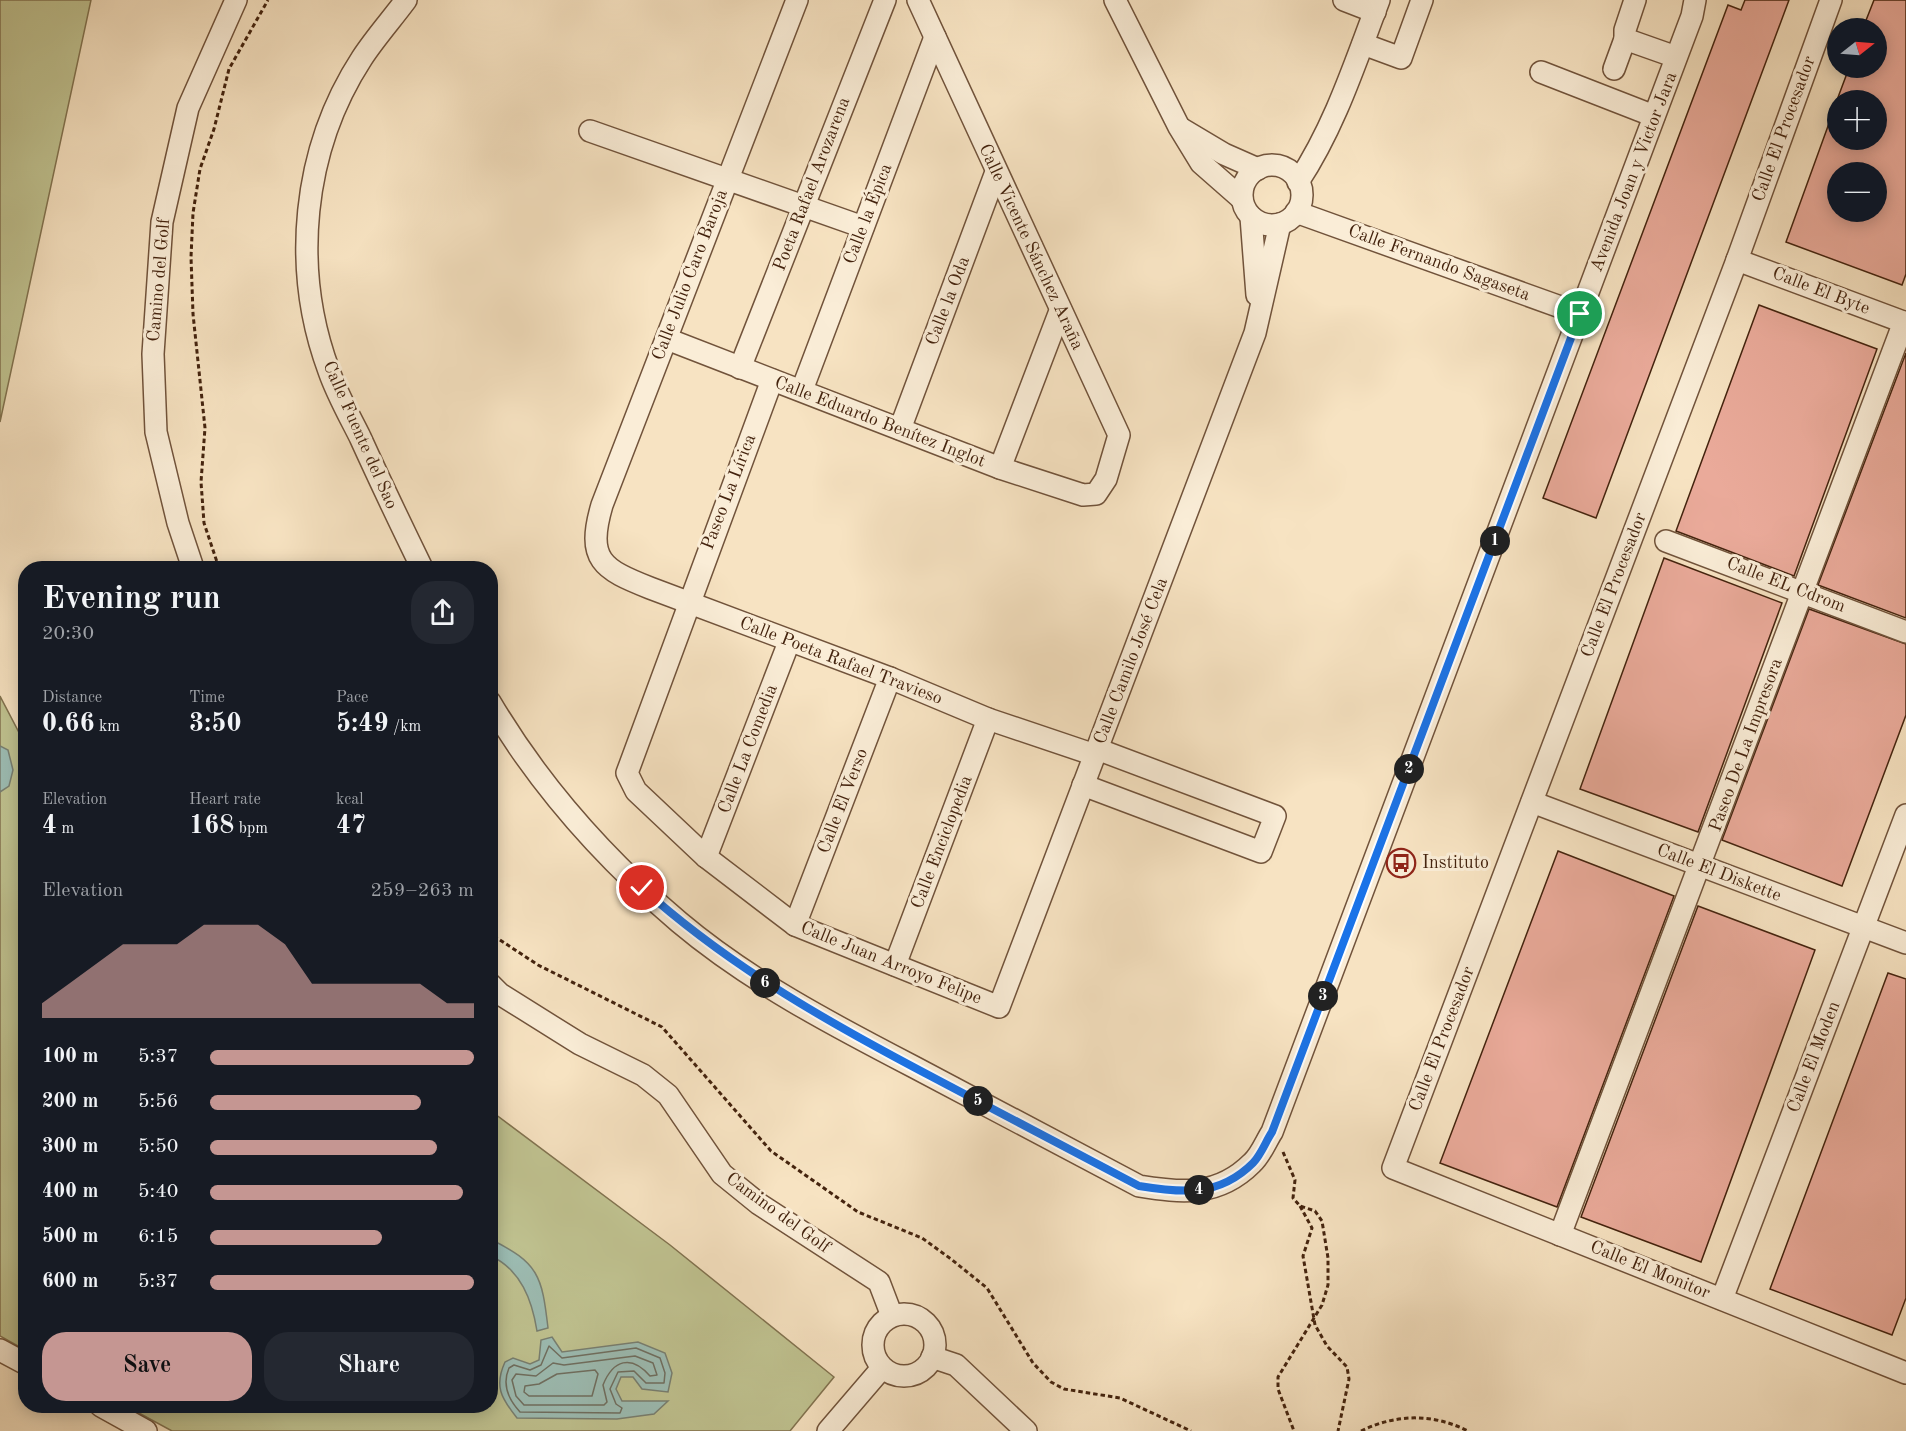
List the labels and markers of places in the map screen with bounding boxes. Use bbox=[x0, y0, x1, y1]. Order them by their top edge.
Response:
pin bbox=[1554, 288, 1605, 339]
pin: 1 bbox=[1480, 526, 1510, 556]
pin: 2 bbox=[1394, 754, 1424, 784]
bus stop icon: Instituto bbox=[1385, 847, 1417, 879]
place label: Instituto bbox=[1422, 854, 1489, 872]
pin bbox=[616, 862, 667, 913]
pin: 6 bbox=[750, 968, 780, 998]
pin: 3 bbox=[1308, 981, 1338, 1011]
pin: 5 bbox=[963, 1086, 993, 1116]
pin: 4 bbox=[1184, 1175, 1214, 1205]

